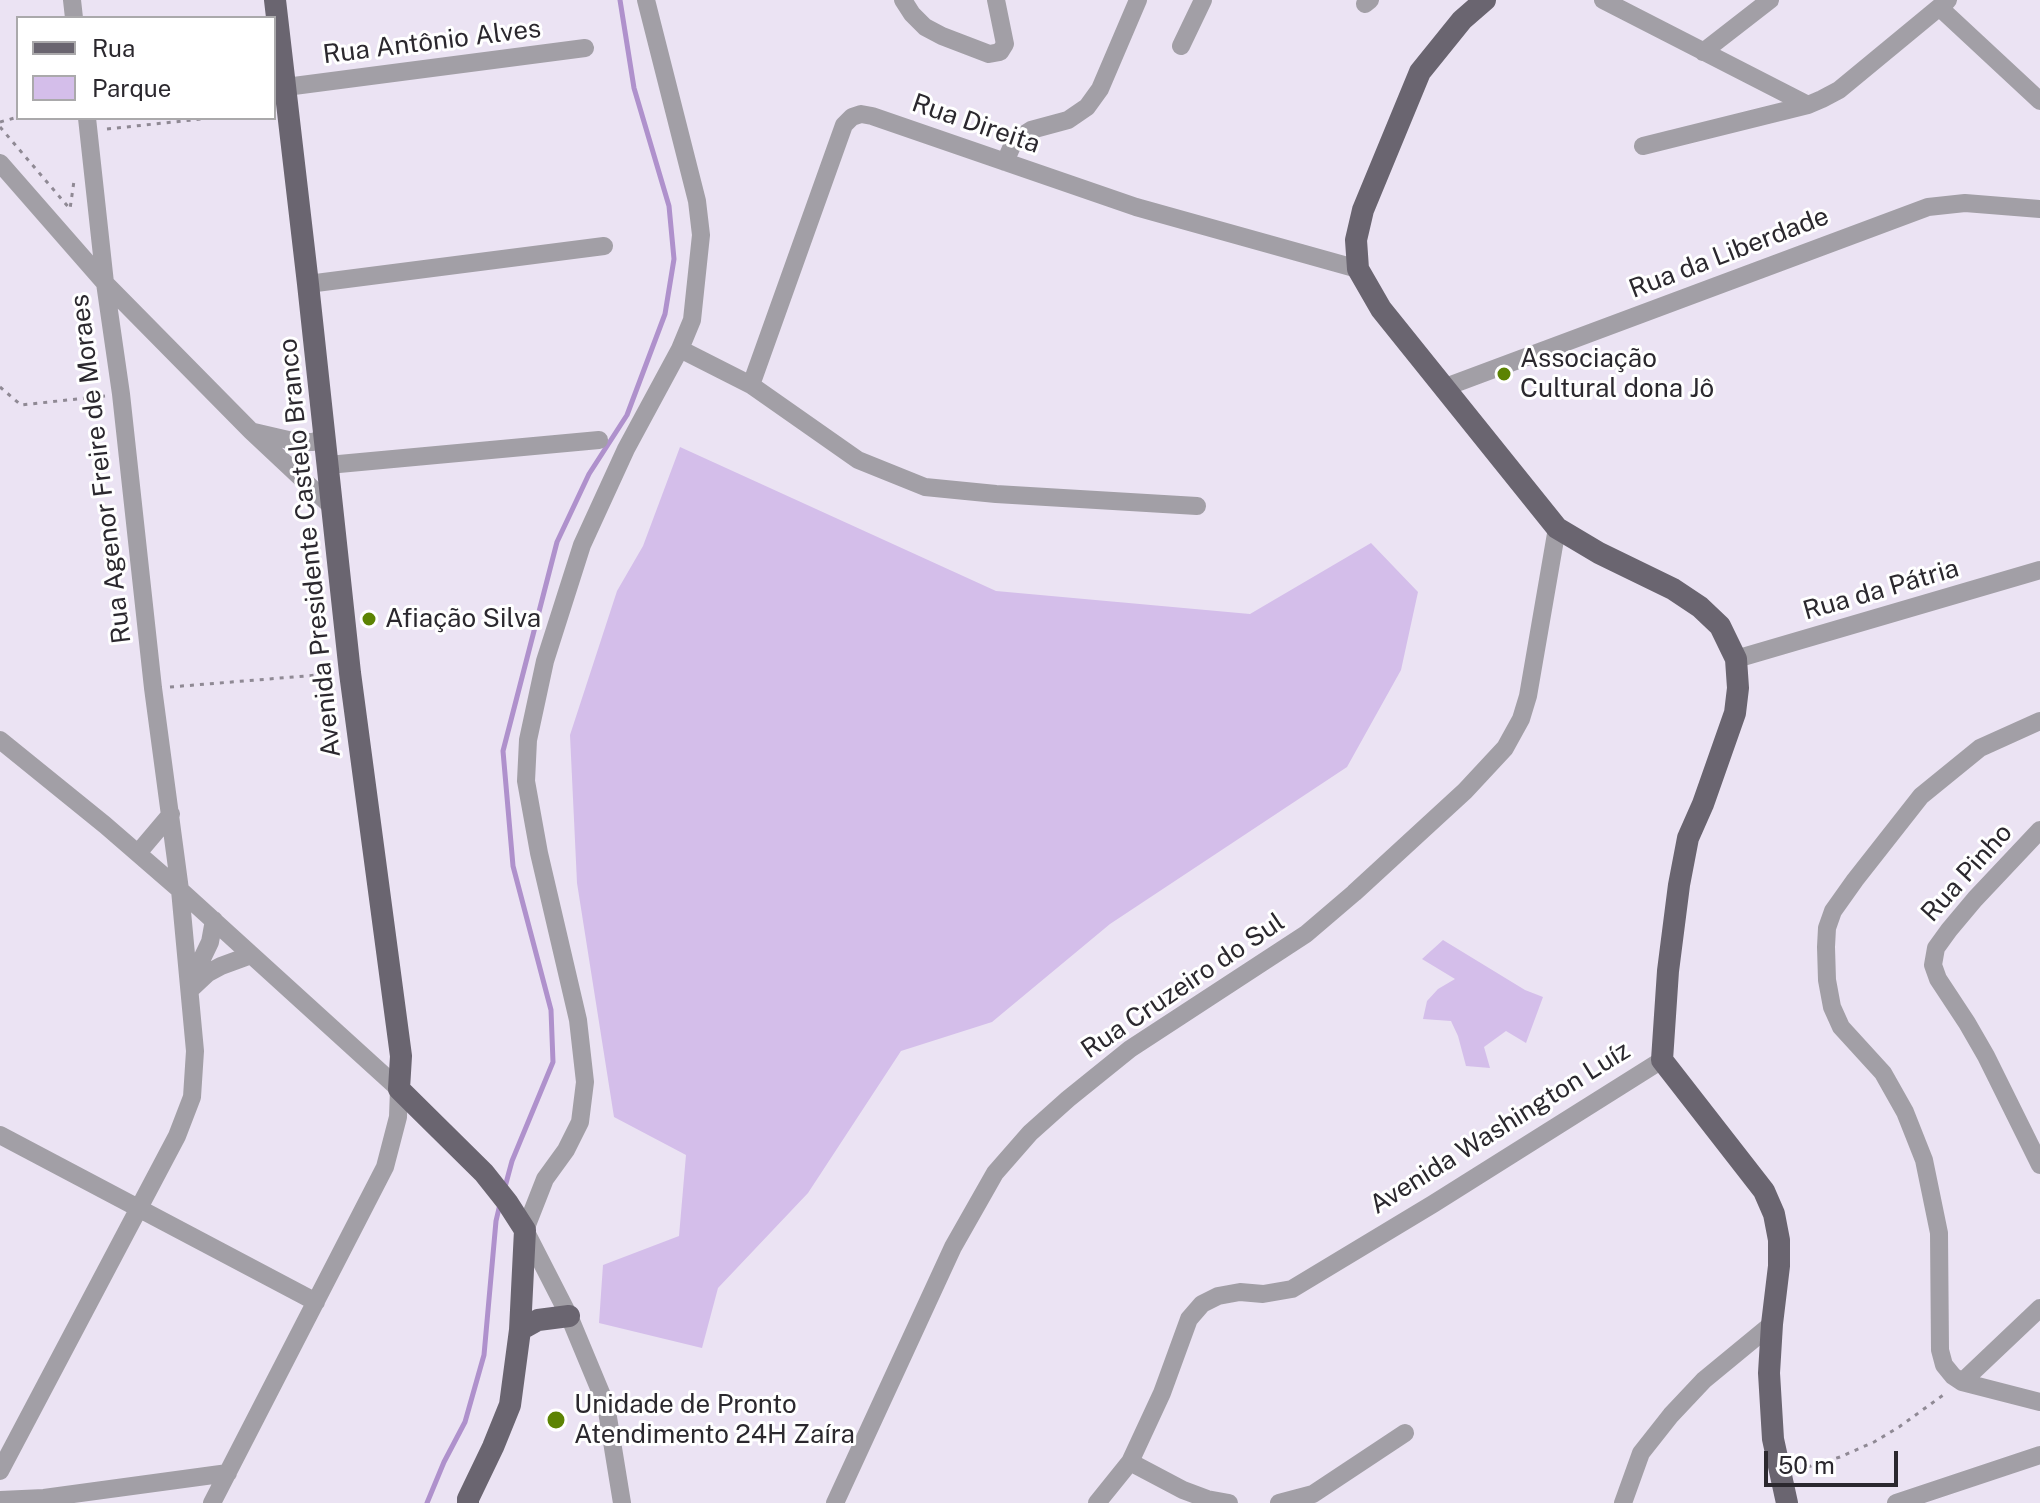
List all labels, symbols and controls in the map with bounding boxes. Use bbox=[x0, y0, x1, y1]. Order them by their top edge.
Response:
street label: Rua Antônio Alves bbox=[321, 13, 543, 71]
legend bbox=[16, 16, 276, 120]
text: Rua bbox=[92, 34, 135, 62]
text: Parque bbox=[92, 74, 171, 102]
street label: Rua Direita bbox=[908, 88, 1044, 160]
street label: Rua da Liberdade bbox=[1625, 201, 1833, 305]
street label: Rua Agenor Freire de Moraes bbox=[64, 293, 138, 645]
street label: Avenida Presidente Castelo Branco bbox=[272, 337, 348, 759]
place label: Associação Cultural dona Jô bbox=[1520, 343, 1714, 404]
marker: Associação Cultural dona Jô bbox=[1495, 365, 1513, 383]
street label: Rua da Pátria bbox=[1800, 553, 1962, 627]
place label: Afiação Silva bbox=[385, 603, 541, 635]
marker: Afiação Silva bbox=[360, 610, 378, 628]
street label: Rua Pinho bbox=[1915, 818, 2019, 928]
street label: Rua Cruzeiro do Sul bbox=[1076, 906, 1290, 1066]
street label: Avenida Washington Luíz bbox=[1364, 1035, 1636, 1221]
place label: Unidade de Pronto Atendimento 24H Zaíra bbox=[574, 1389, 855, 1450]
marker: Unidade de Pronto Atendimento 24H Zaíra bbox=[545, 1409, 567, 1431]
scale bar bbox=[1768, 1435, 1902, 1485]
text: 50 m bbox=[1778, 1451, 1835, 1479]

